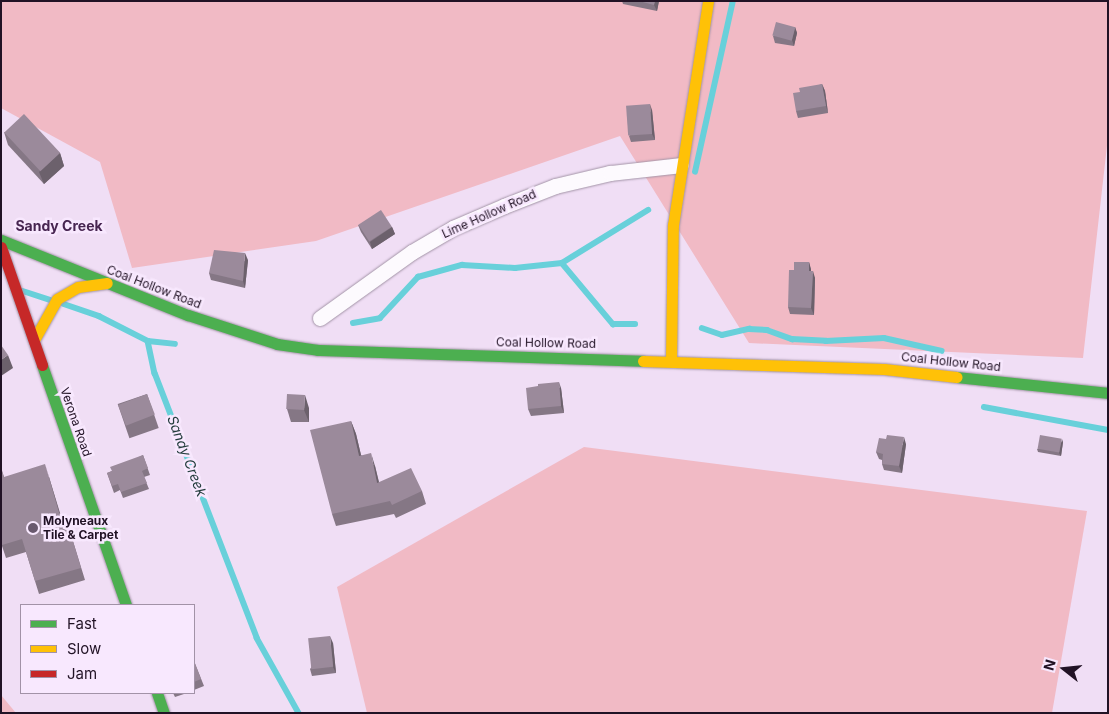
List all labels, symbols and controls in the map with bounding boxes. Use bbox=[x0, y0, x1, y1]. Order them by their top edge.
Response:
street label: Lime Hollow Road bbox=[440, 187, 538, 241]
district label: Sandy Creek bbox=[15, 218, 103, 234]
street label: Coal Hollow Road bbox=[105, 262, 203, 312]
street label: Coal Hollow Road bbox=[496, 335, 596, 351]
street label: Coal Hollow Road bbox=[900, 350, 1002, 374]
street label: Verona Road bbox=[57, 385, 95, 459]
water label: Sandy Creek bbox=[164, 413, 210, 499]
place label: Molyneaux Tile & Carpet bbox=[43, 514, 118, 542]
marker: Molyneaux Tile & Carpet bbox=[27, 522, 39, 534]
legend bbox=[20, 604, 195, 694]
text: Fast bbox=[67, 614, 97, 633]
text: Slow bbox=[67, 639, 101, 658]
north arrow bbox=[1039, 644, 1089, 694]
text: N bbox=[1039, 657, 1059, 672]
text: Jam bbox=[67, 664, 97, 683]

